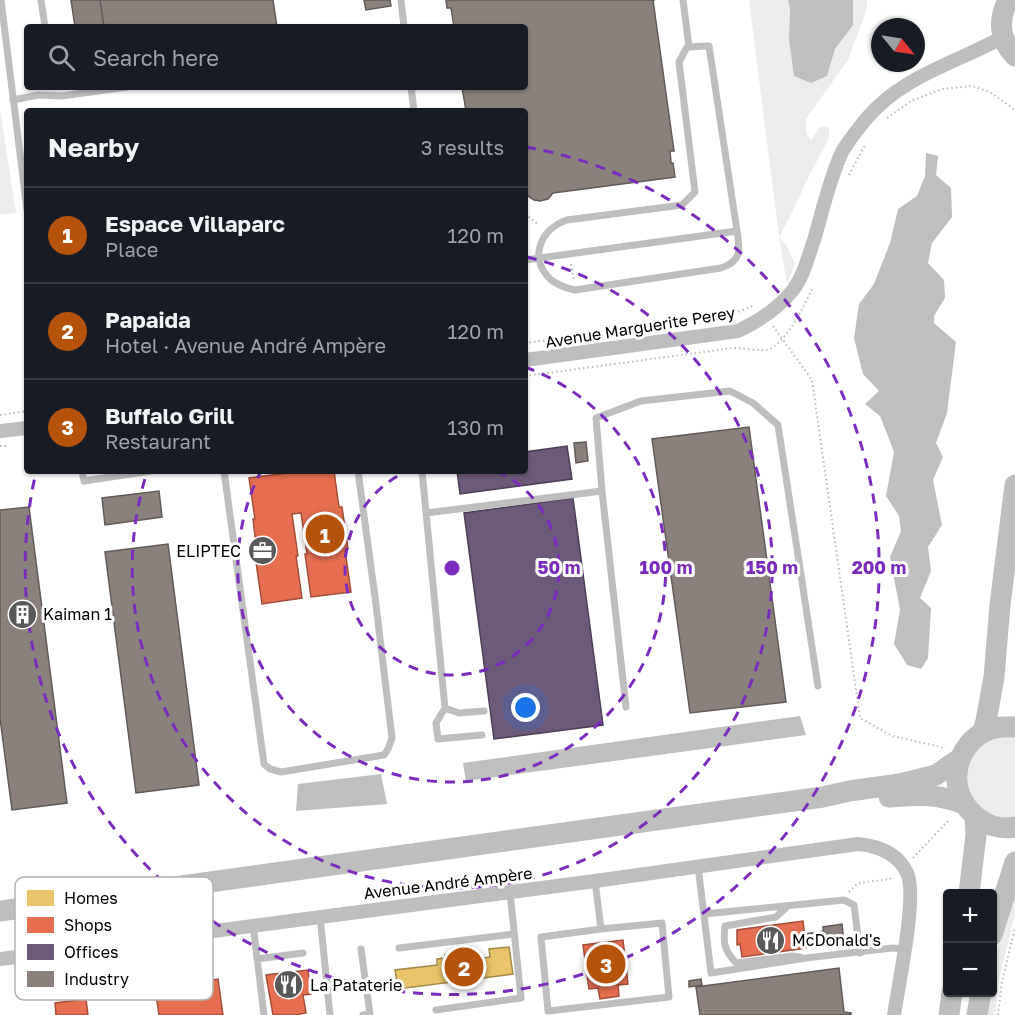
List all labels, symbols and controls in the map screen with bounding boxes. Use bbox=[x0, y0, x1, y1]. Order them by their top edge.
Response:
north arrow bbox=[871, 18, 925, 72]
search box bbox=[24, 24, 528, 90]
icon: search bbox=[45, 41, 78, 74]
text: Search here bbox=[93, 44, 219, 71]
text: Nearby bbox=[48, 132, 139, 163]
text: 3 results bbox=[421, 135, 504, 159]
text: Espace Villaparc bbox=[105, 210, 285, 237]
text: 1 bbox=[62, 223, 73, 247]
text: 120 m bbox=[448, 223, 504, 247]
text: Place bbox=[105, 237, 158, 261]
street label: Avenue Marguerite Perey bbox=[544, 302, 736, 352]
text: Papaida bbox=[105, 306, 191, 333]
text: 2 bbox=[61, 319, 74, 343]
text: 120 m bbox=[448, 319, 504, 343]
text: Hotel · Avenue André Ampère bbox=[105, 333, 386, 357]
text: Buffalo Grill bbox=[105, 402, 234, 429]
text: 3 bbox=[61, 415, 74, 439]
text: 130 m bbox=[448, 415, 504, 439]
text: Restaurant bbox=[105, 429, 211, 453]
pin: 1 bbox=[306, 512, 344, 556]
office icon: ELIPTEC bbox=[246, 535, 278, 567]
place label: ELIPTEC bbox=[176, 541, 241, 561]
text: 50 m bbox=[538, 556, 580, 578]
text: 100 m bbox=[640, 556, 692, 578]
text: 150 m bbox=[746, 556, 798, 578]
text: 200 m bbox=[852, 556, 906, 578]
centre of rings bbox=[442, 558, 462, 578]
building icon: Kaiman 1 bbox=[6, 598, 38, 630]
place label: Kaiman 1 bbox=[43, 604, 112, 624]
your location bbox=[511, 693, 540, 722]
street label: Avenue André Ampère bbox=[363, 863, 533, 903]
legend bbox=[15, 877, 213, 1000]
text: Homes bbox=[64, 888, 118, 908]
map controls bbox=[943, 889, 997, 997]
button: + bbox=[943, 889, 997, 943]
text: Shops bbox=[64, 915, 112, 935]
restaurant icon: McDonald's bbox=[755, 924, 787, 956]
place label: McDonald's bbox=[792, 930, 881, 950]
text: Offices bbox=[64, 942, 118, 962]
pin: 3 bbox=[586, 942, 626, 986]
button: − bbox=[943, 943, 997, 997]
pin: 2 bbox=[444, 944, 484, 990]
text: Industry bbox=[64, 969, 129, 989]
restaurant icon: La Pataterie bbox=[273, 969, 305, 1001]
place label: La Pataterie bbox=[310, 975, 402, 995]

